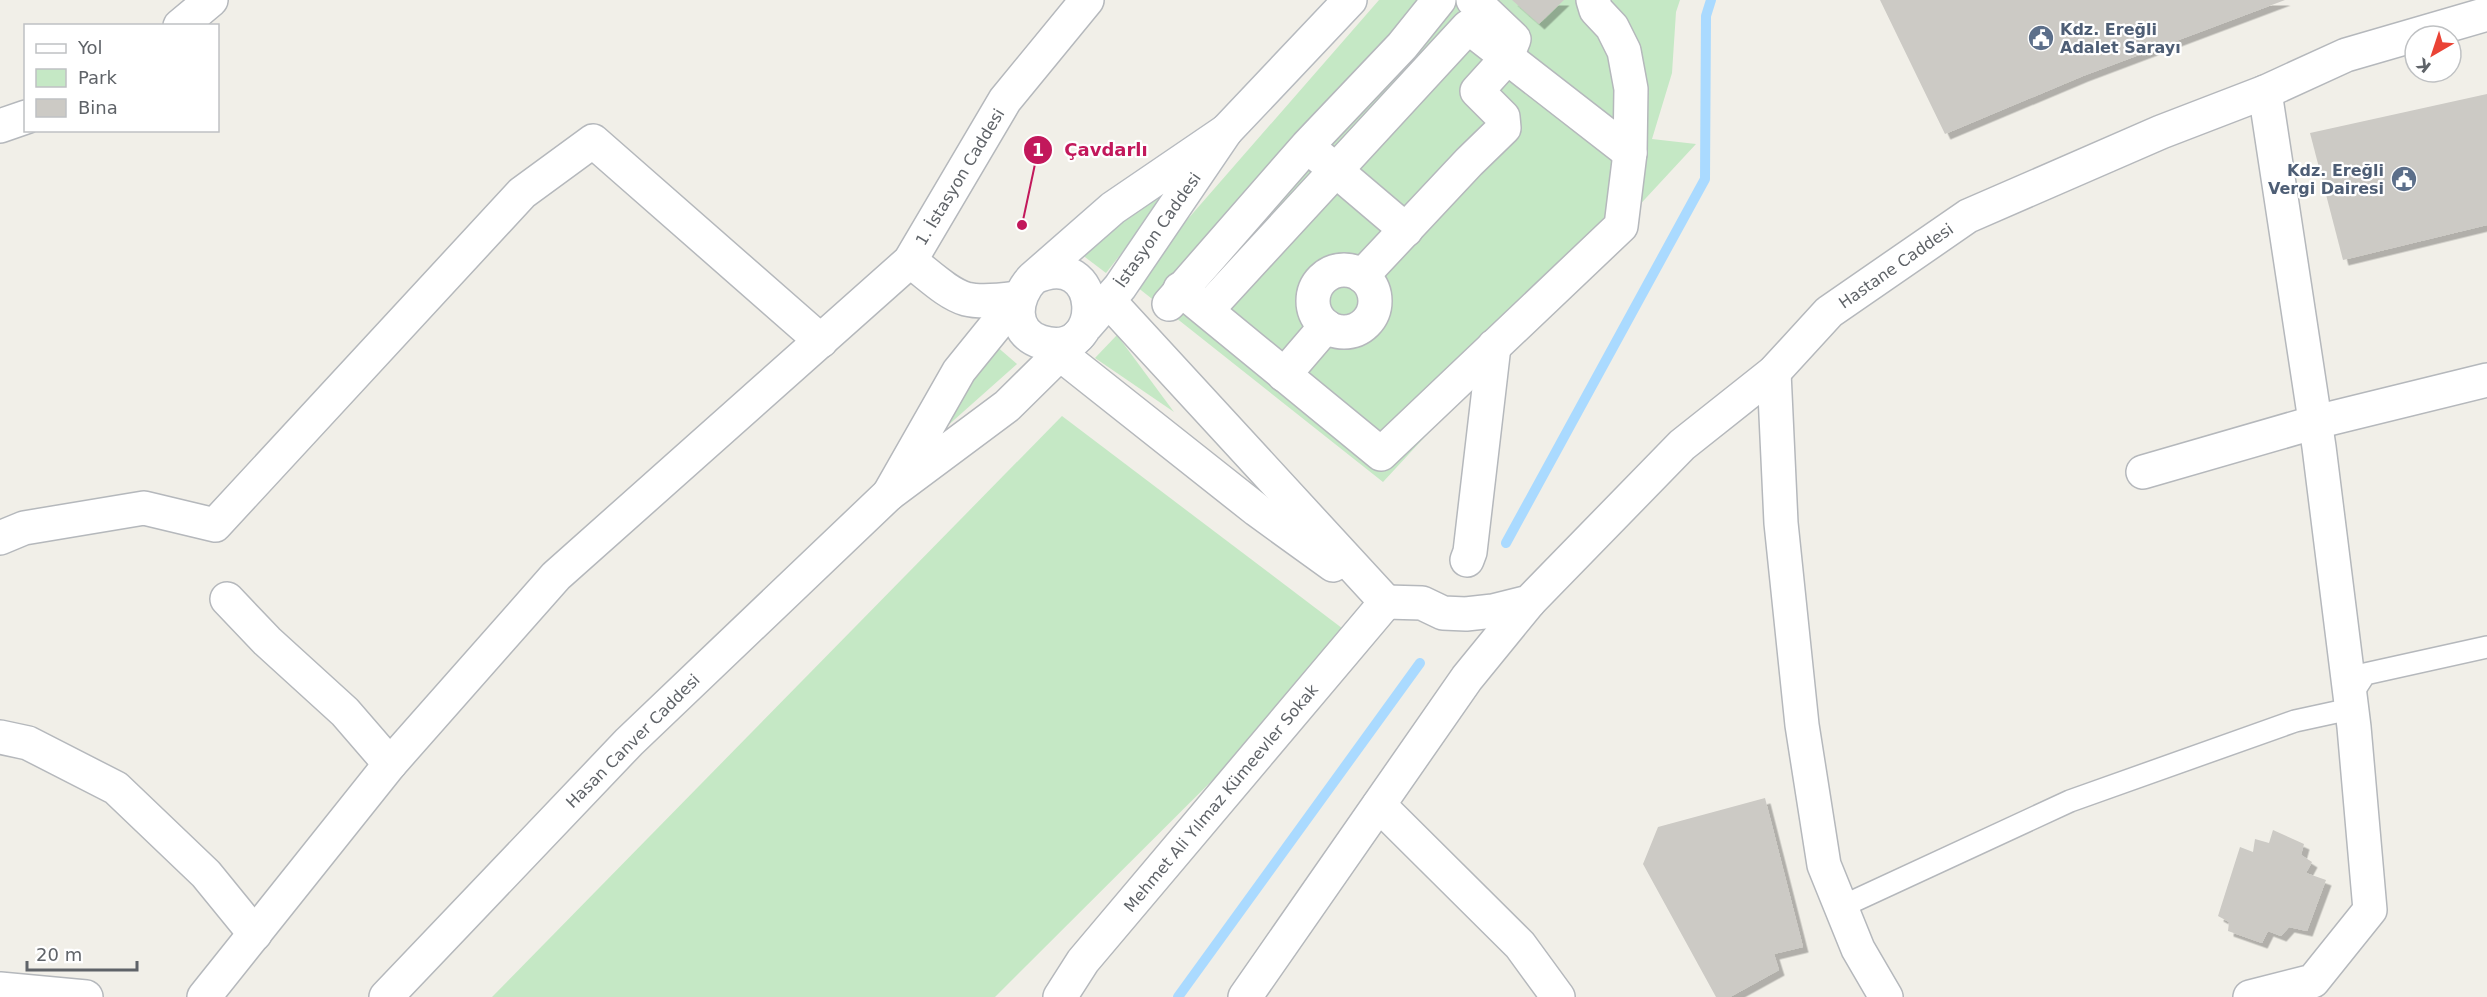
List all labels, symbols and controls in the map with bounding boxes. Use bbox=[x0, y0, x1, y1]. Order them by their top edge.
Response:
place label: Kdz. Ereğli Adalet Sarayı bbox=[2060, 20, 2181, 57]
public building icon: Kdz. Ereğli Adalet Sarayı bbox=[2026, 23, 2056, 53]
legend bbox=[24, 24, 219, 132]
north arrow bbox=[2403, 24, 2463, 84]
text: Yol bbox=[77, 37, 103, 58]
text: K bbox=[2413, 54, 2435, 77]
text: Park bbox=[78, 67, 117, 88]
text: Bina bbox=[78, 97, 118, 118]
street label: 1. İstasyon Caddesi bbox=[912, 105, 1008, 249]
callout: Çavdarlı bbox=[1023, 132, 1160, 168]
text: 1 bbox=[1032, 139, 1044, 160]
text: Çavdarlı bbox=[1064, 139, 1148, 160]
place label: Kdz. Ereğli Vergi Dairesi bbox=[2268, 161, 2384, 198]
public building icon: Kdz. Ereğli Vergi Dairesi bbox=[2389, 164, 2419, 194]
street label: İstasyon Caddesi bbox=[1111, 169, 1205, 291]
street label: Hastane Caddesi bbox=[1835, 219, 1957, 313]
street label: Hasan Canver Caddesi bbox=[562, 670, 704, 812]
street label: Mehmet Ali Yılmaz Kümeevler Sokak bbox=[1120, 680, 1322, 916]
scale bar bbox=[27, 934, 136, 972]
text: 20 m bbox=[36, 944, 82, 965]

